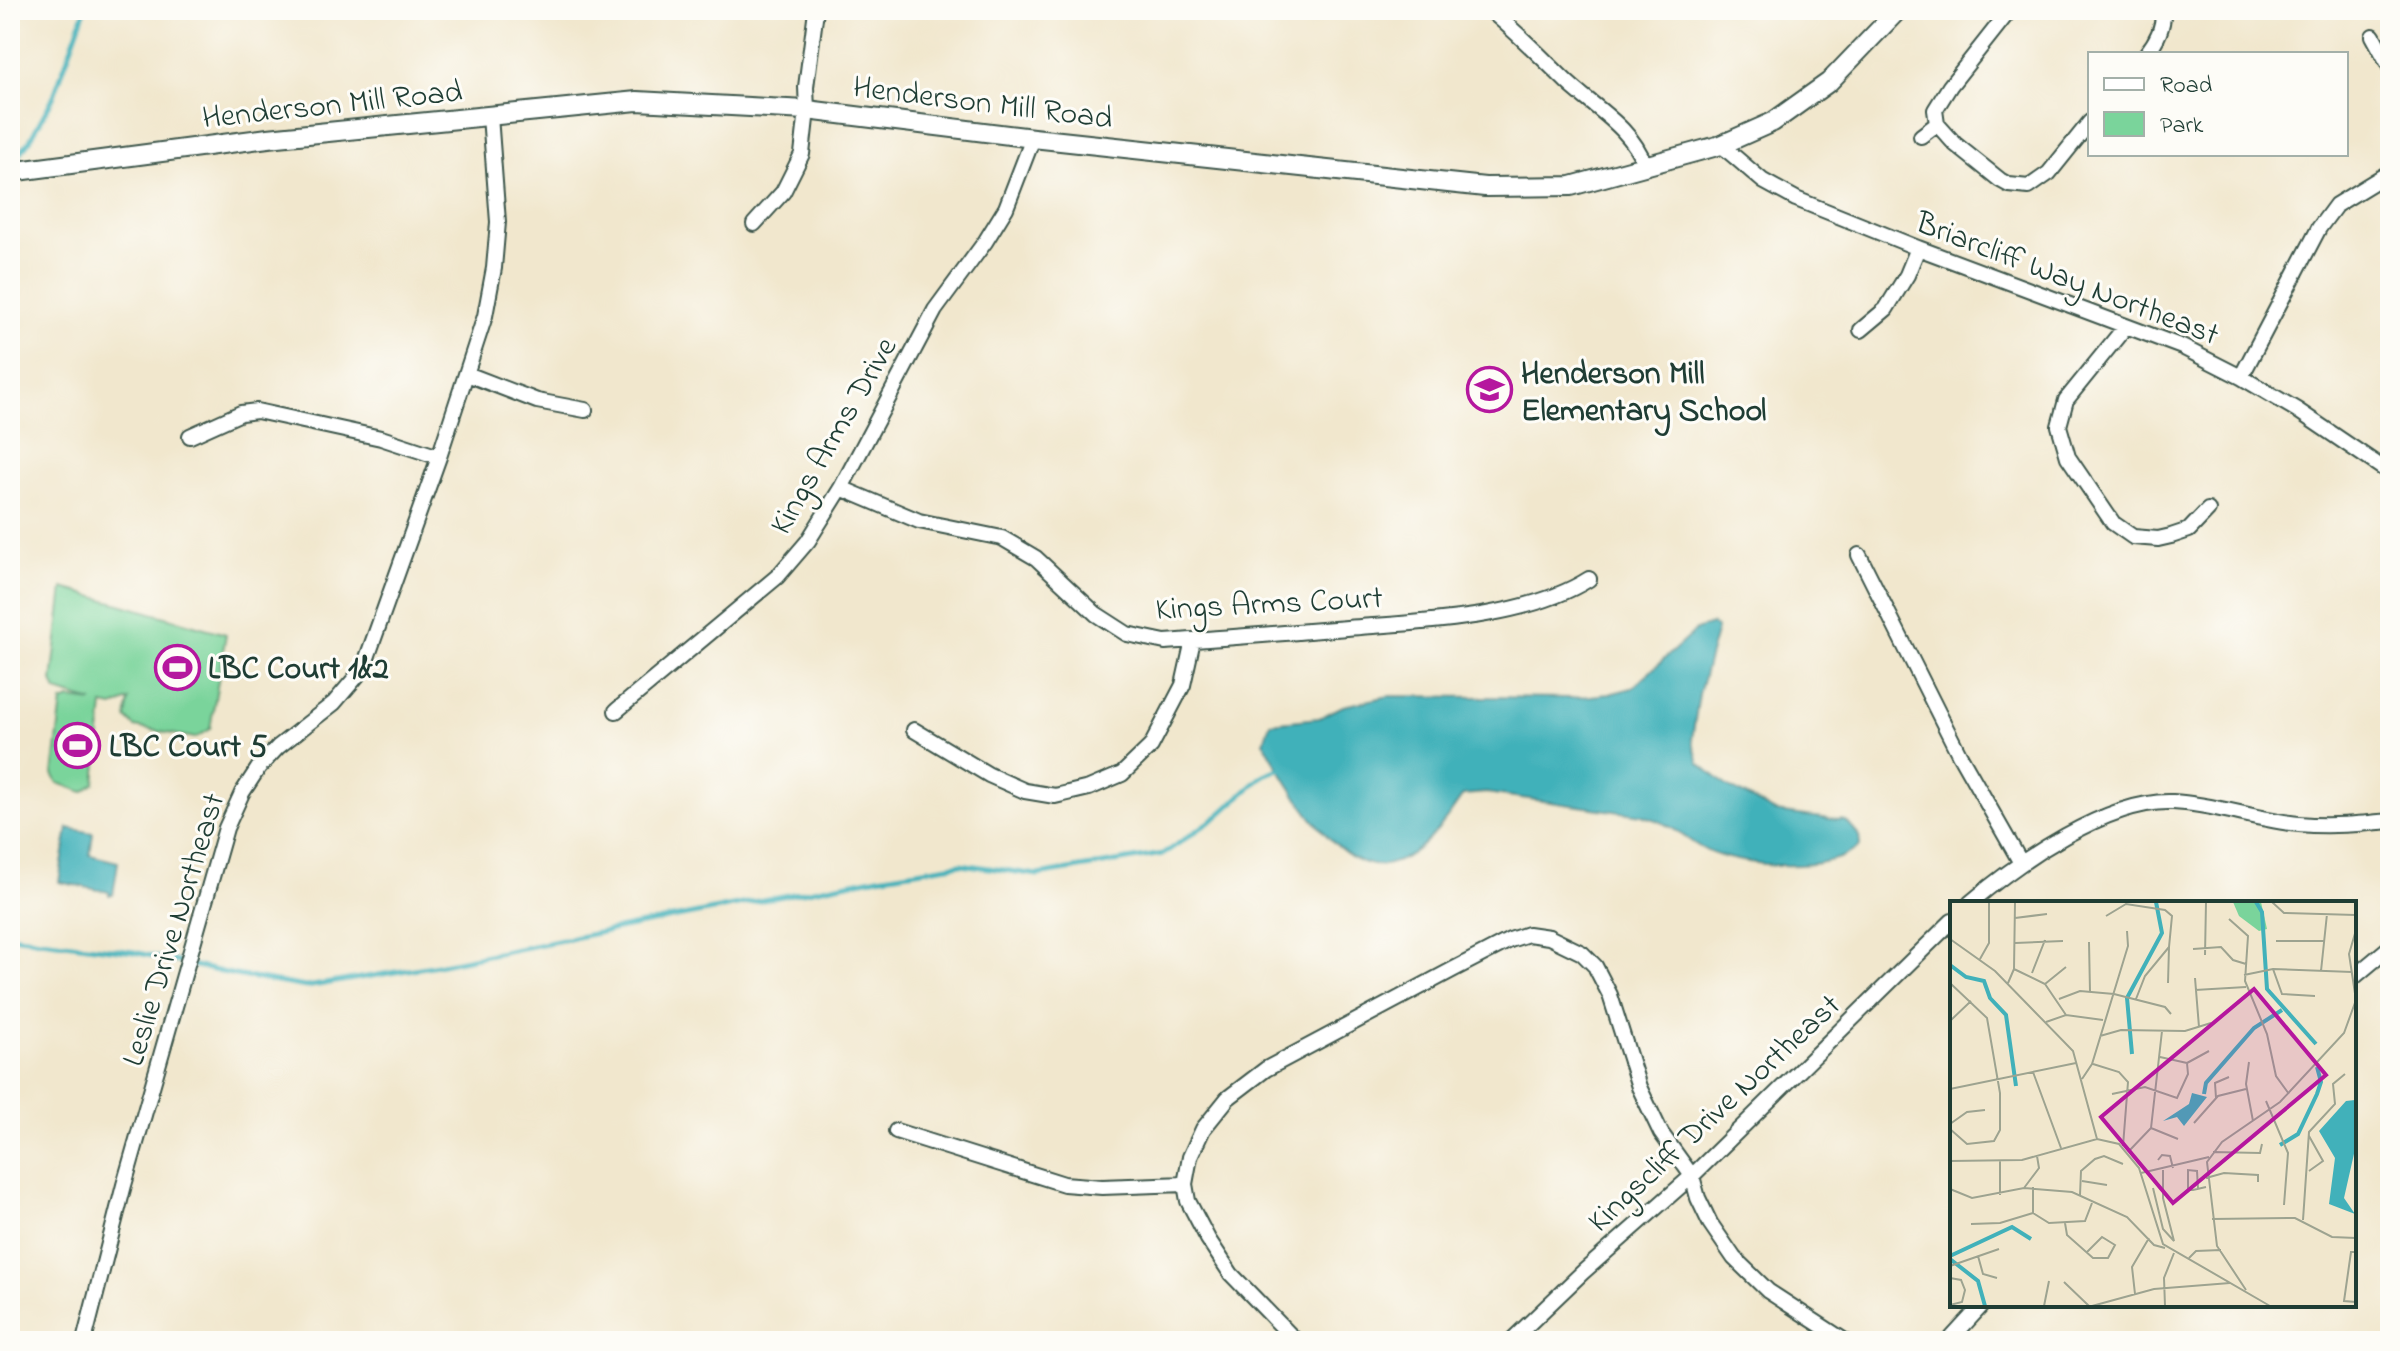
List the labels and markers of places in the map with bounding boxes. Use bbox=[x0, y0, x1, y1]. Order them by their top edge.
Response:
place label: Henderson Mill Elementary School bbox=[1521, 352, 1766, 437]
school or university icon: Henderson Mill Elementary School bbox=[1466, 366, 1514, 414]
sports icon: LBC Court 1&2 bbox=[153, 643, 201, 691]
place label: LBC Court 1&2 bbox=[208, 647, 389, 694]
sports icon: LBC Court 5 bbox=[54, 721, 102, 769]
place label: LBC Court 5 bbox=[109, 725, 267, 772]

